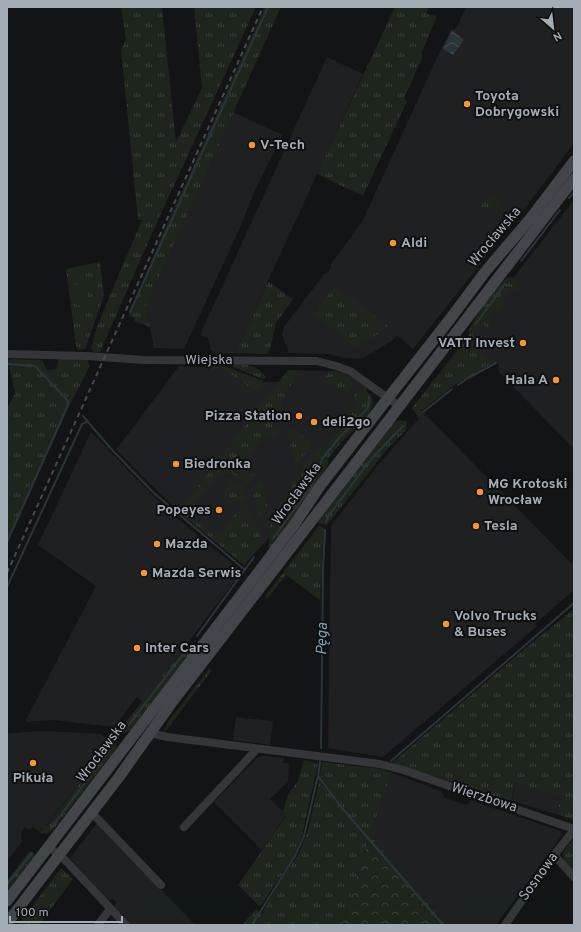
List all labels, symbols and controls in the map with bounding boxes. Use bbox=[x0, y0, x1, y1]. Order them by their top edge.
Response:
north arrow bbox=[533, 8, 573, 48]
text: N bbox=[550, 28, 564, 44]
place label: Toyota Dobrygowski bbox=[475, 88, 559, 121]
marker: Toyota Dobrygowski bbox=[462, 99, 472, 109]
place label: V-Tech bbox=[260, 137, 305, 154]
marker: V-Tech bbox=[247, 140, 257, 150]
street label: Wrocławska bbox=[465, 204, 525, 270]
place label: Aldi bbox=[401, 235, 427, 252]
marker: Aldi bbox=[388, 238, 398, 248]
place label: VATT Invest bbox=[438, 335, 515, 352]
marker: VATT Invest bbox=[518, 338, 528, 348]
street label: Wiejska bbox=[185, 352, 233, 369]
place label: Hala A bbox=[505, 372, 548, 389]
marker: Hala A bbox=[551, 375, 561, 385]
place label: Pizza Station bbox=[205, 408, 291, 425]
marker: Pizza Station bbox=[294, 411, 304, 421]
place label: deli2go bbox=[322, 414, 370, 431]
marker: deli2go bbox=[309, 417, 319, 427]
place label: Biedronka bbox=[184, 456, 251, 473]
marker: Biedronka bbox=[171, 459, 181, 469]
street label: Wrocławska bbox=[269, 459, 325, 529]
place label: MG Krotoski Wrocław bbox=[488, 476, 568, 509]
marker: MG Krotoski Wrocław bbox=[475, 487, 485, 497]
place label: Popeyes bbox=[156, 502, 211, 519]
marker: Popeyes bbox=[214, 505, 224, 515]
place label: Tesla bbox=[484, 518, 518, 535]
marker: Tesla bbox=[471, 521, 481, 531]
place label: Mazda bbox=[165, 536, 208, 553]
marker: Mazda bbox=[152, 539, 162, 549]
place label: Mazda Serwis bbox=[152, 565, 241, 582]
marker: Mazda Serwis bbox=[139, 568, 149, 578]
place label: Volvo Trucks & Buses bbox=[454, 608, 537, 641]
marker: Volvo Trucks & Buses bbox=[441, 619, 451, 629]
water label: Pęga bbox=[313, 622, 333, 655]
place label: Inter Cars bbox=[145, 640, 209, 657]
marker: Inter Cars bbox=[132, 643, 142, 653]
street label: Wrocławska bbox=[73, 718, 131, 786]
marker: Pikuła bbox=[28, 758, 38, 768]
place label: Pikuła bbox=[13, 770, 53, 787]
street label: Wierzbowa bbox=[449, 779, 519, 817]
street label: Sosnowa bbox=[516, 850, 562, 904]
scale bar bbox=[10, 898, 122, 924]
text: 100 m bbox=[16, 905, 49, 921]

